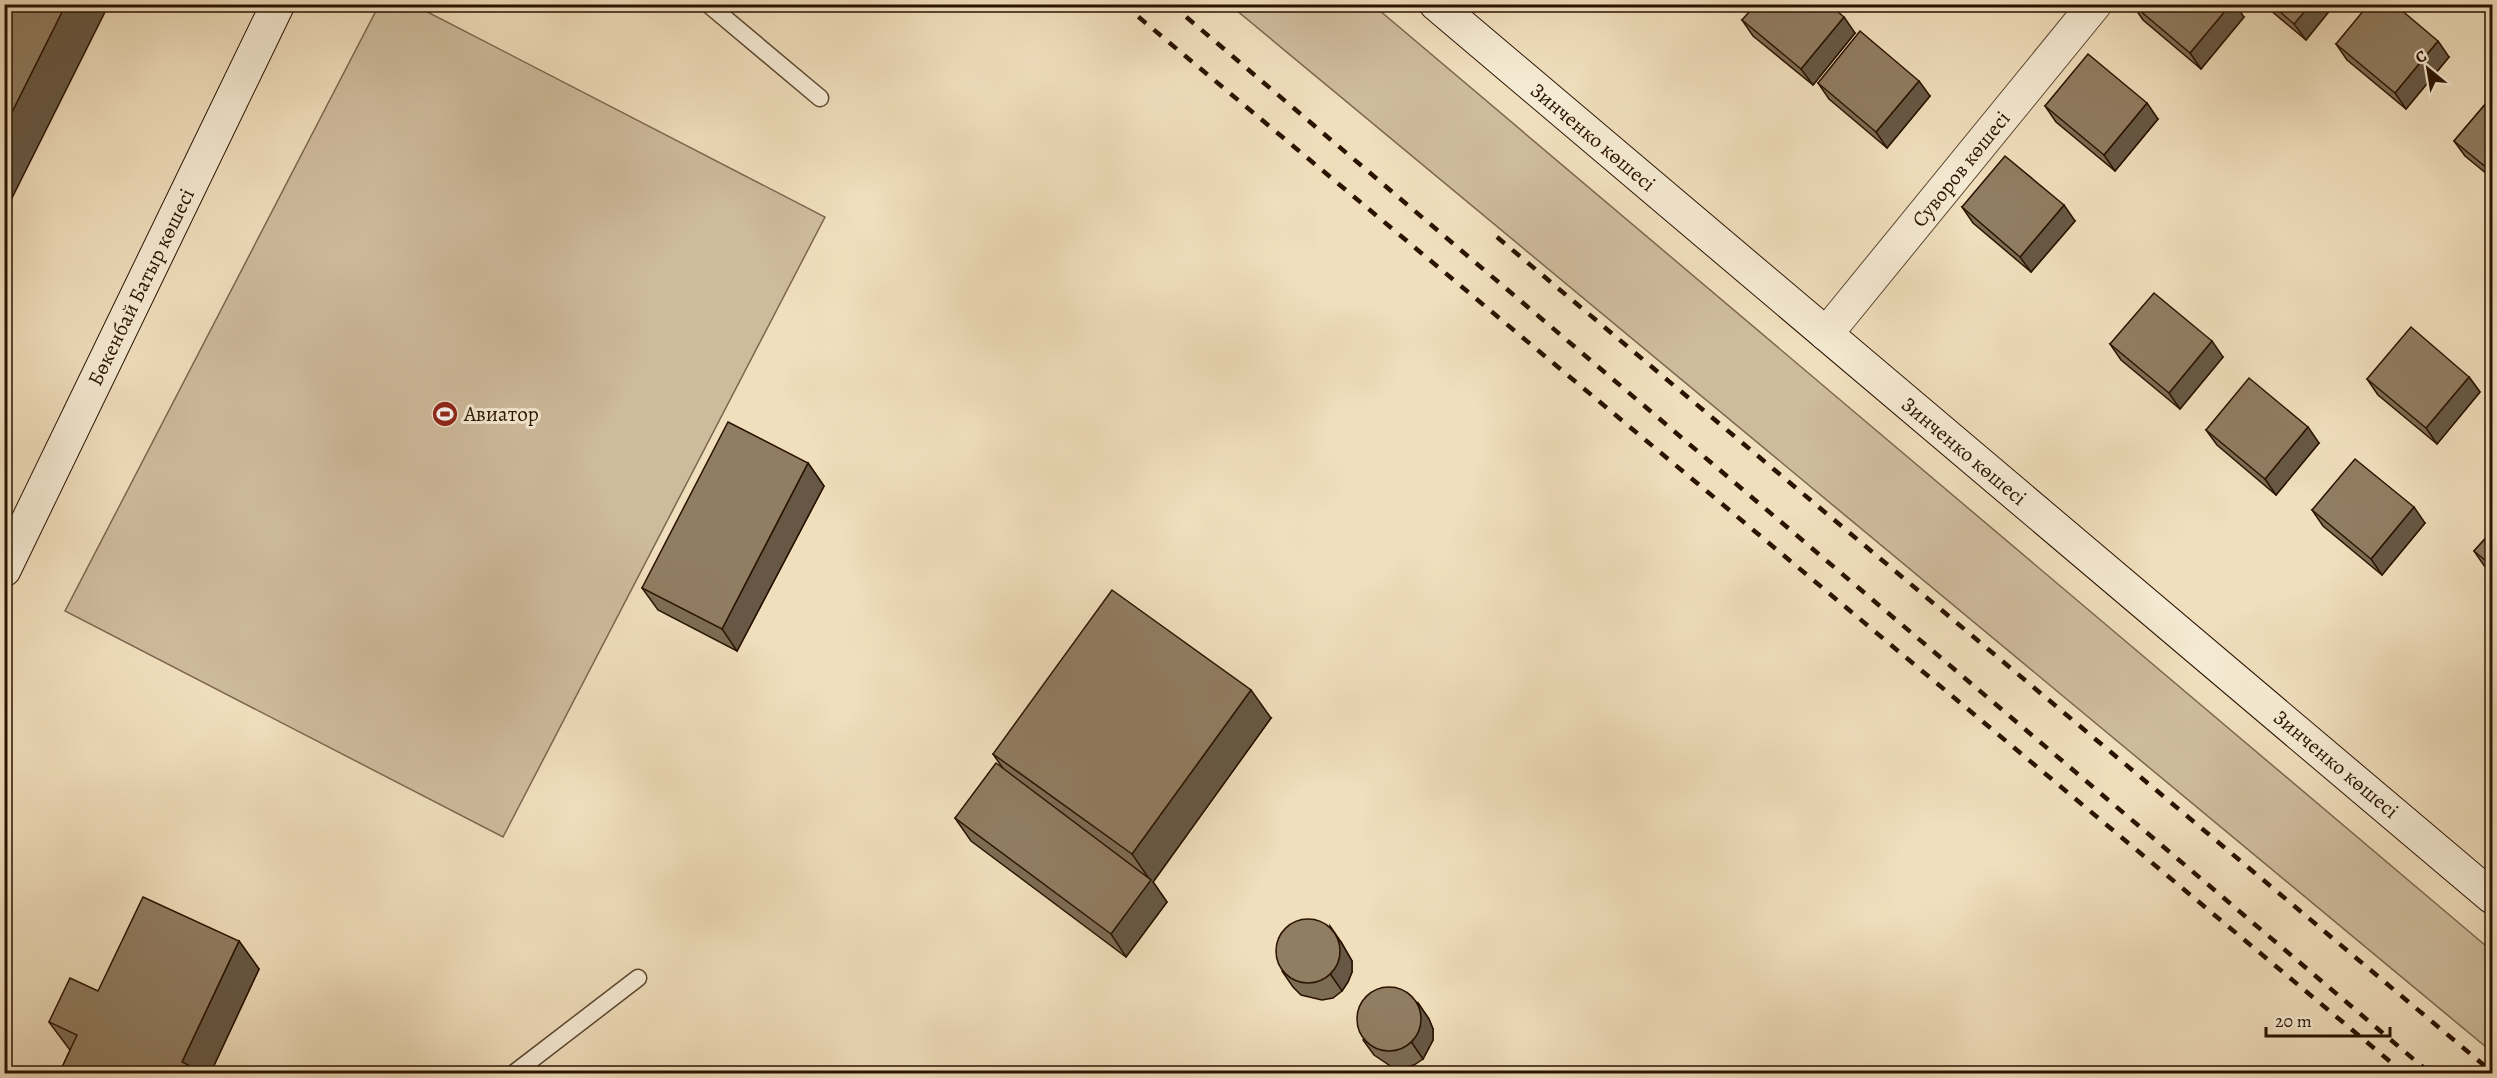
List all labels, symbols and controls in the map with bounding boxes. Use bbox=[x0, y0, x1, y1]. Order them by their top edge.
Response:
north arrow bbox=[2398, 39, 2458, 99]
text: С bbox=[2411, 45, 2431, 69]
street label: Зинченко көшесі bbox=[1524, 76, 1662, 198]
street label: Суворов көшесі bbox=[1905, 105, 2017, 233]
street label: Бөкенбай Батыр көшесі bbox=[81, 184, 201, 390]
street label: Зинченко көшесі bbox=[1895, 390, 2033, 512]
sports icon: Авиатор bbox=[430, 399, 460, 429]
place label: Авиатор bbox=[463, 400, 539, 428]
street label: Зинченко көшесі bbox=[2267, 703, 2405, 825]
scale bar bbox=[2266, 1000, 2390, 1038]
text: 20 m bbox=[2275, 1009, 2312, 1033]

